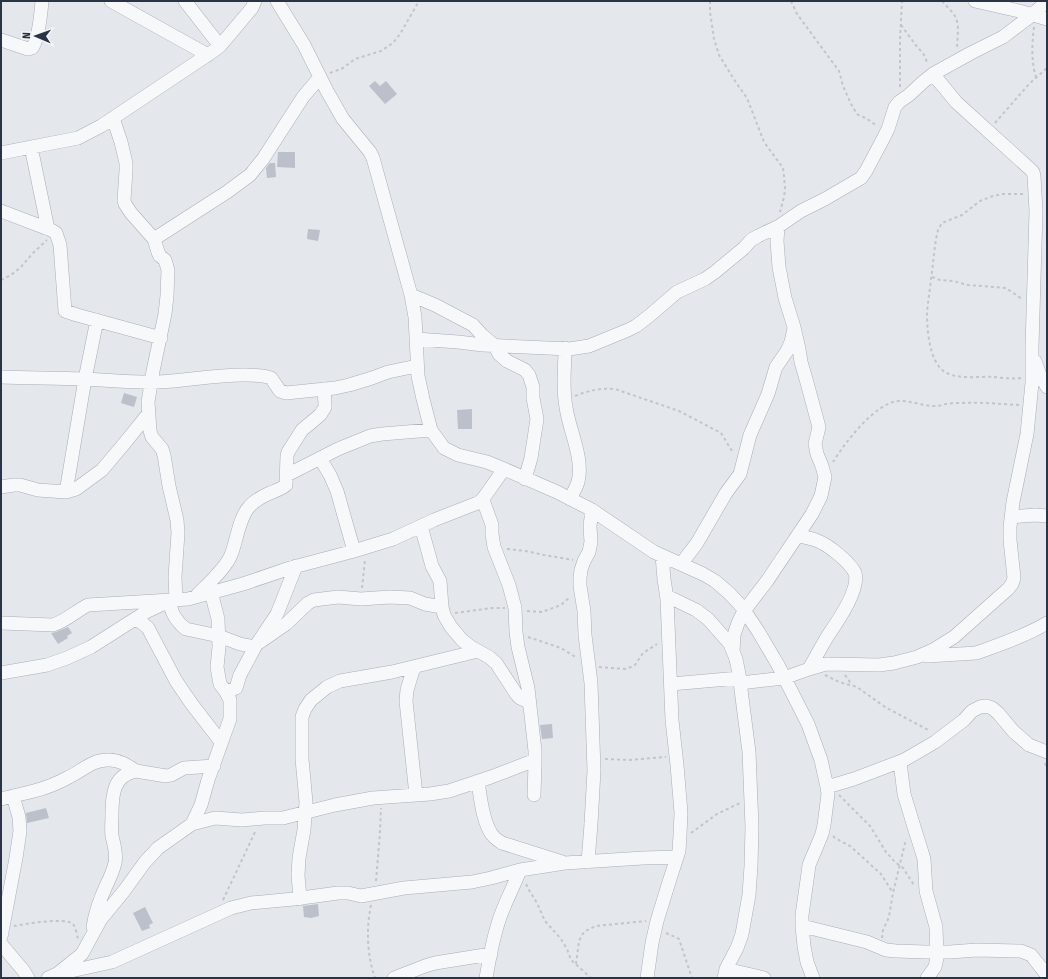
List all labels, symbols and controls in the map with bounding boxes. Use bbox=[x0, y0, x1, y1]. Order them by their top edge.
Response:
north arrow bbox=[16, 16, 56, 56]
text: N bbox=[20, 32, 33, 39]

